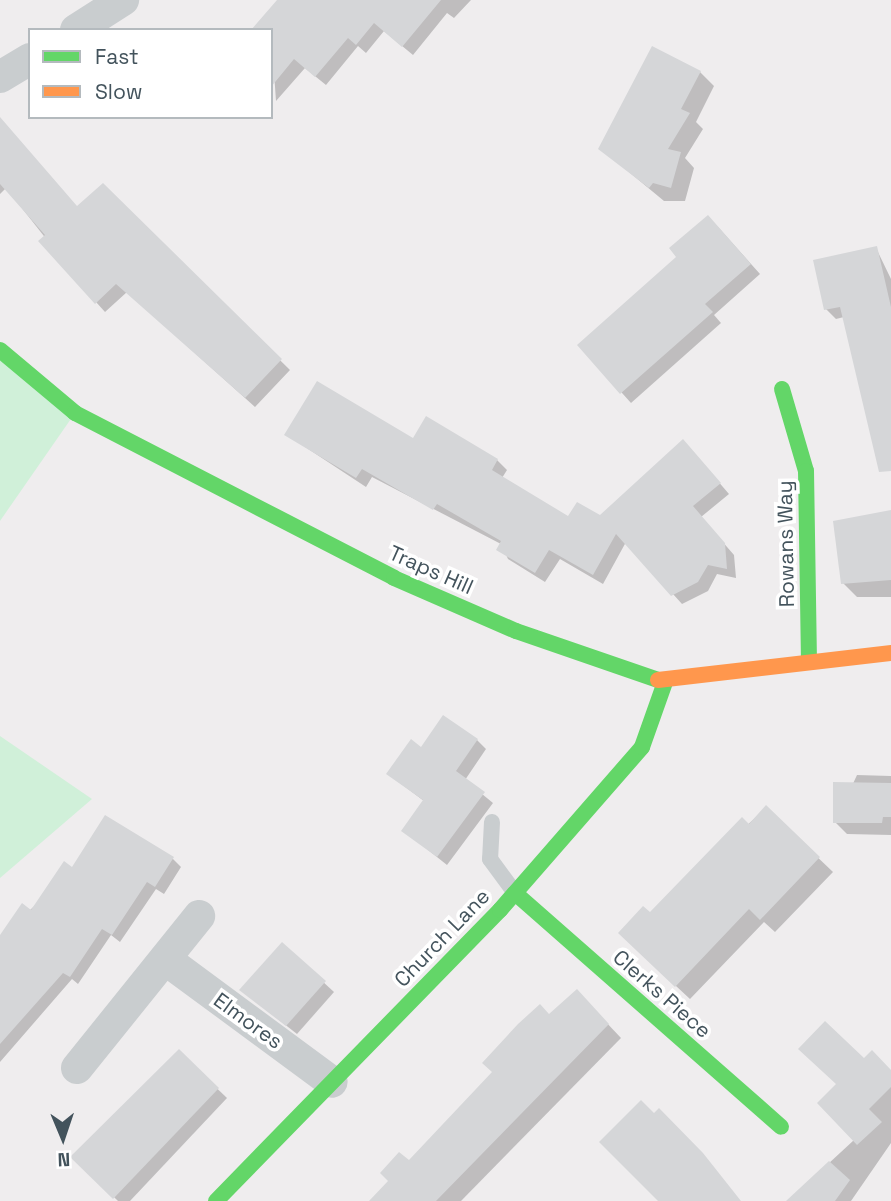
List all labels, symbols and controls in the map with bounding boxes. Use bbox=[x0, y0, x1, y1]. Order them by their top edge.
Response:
legend bbox=[28, 28, 273, 119]
text: Fast bbox=[95, 43, 139, 70]
text: Slow bbox=[95, 78, 143, 105]
street label: Rowans Way bbox=[772, 480, 800, 608]
street label: Traps Hill bbox=[385, 540, 477, 600]
street label: Church Lane bbox=[389, 884, 495, 992]
street label: Clerks Piece bbox=[608, 945, 716, 1043]
street label: Elmores bbox=[209, 988, 287, 1054]
north arrow bbox=[28, 1103, 98, 1173]
text: N bbox=[57, 1147, 71, 1172]

